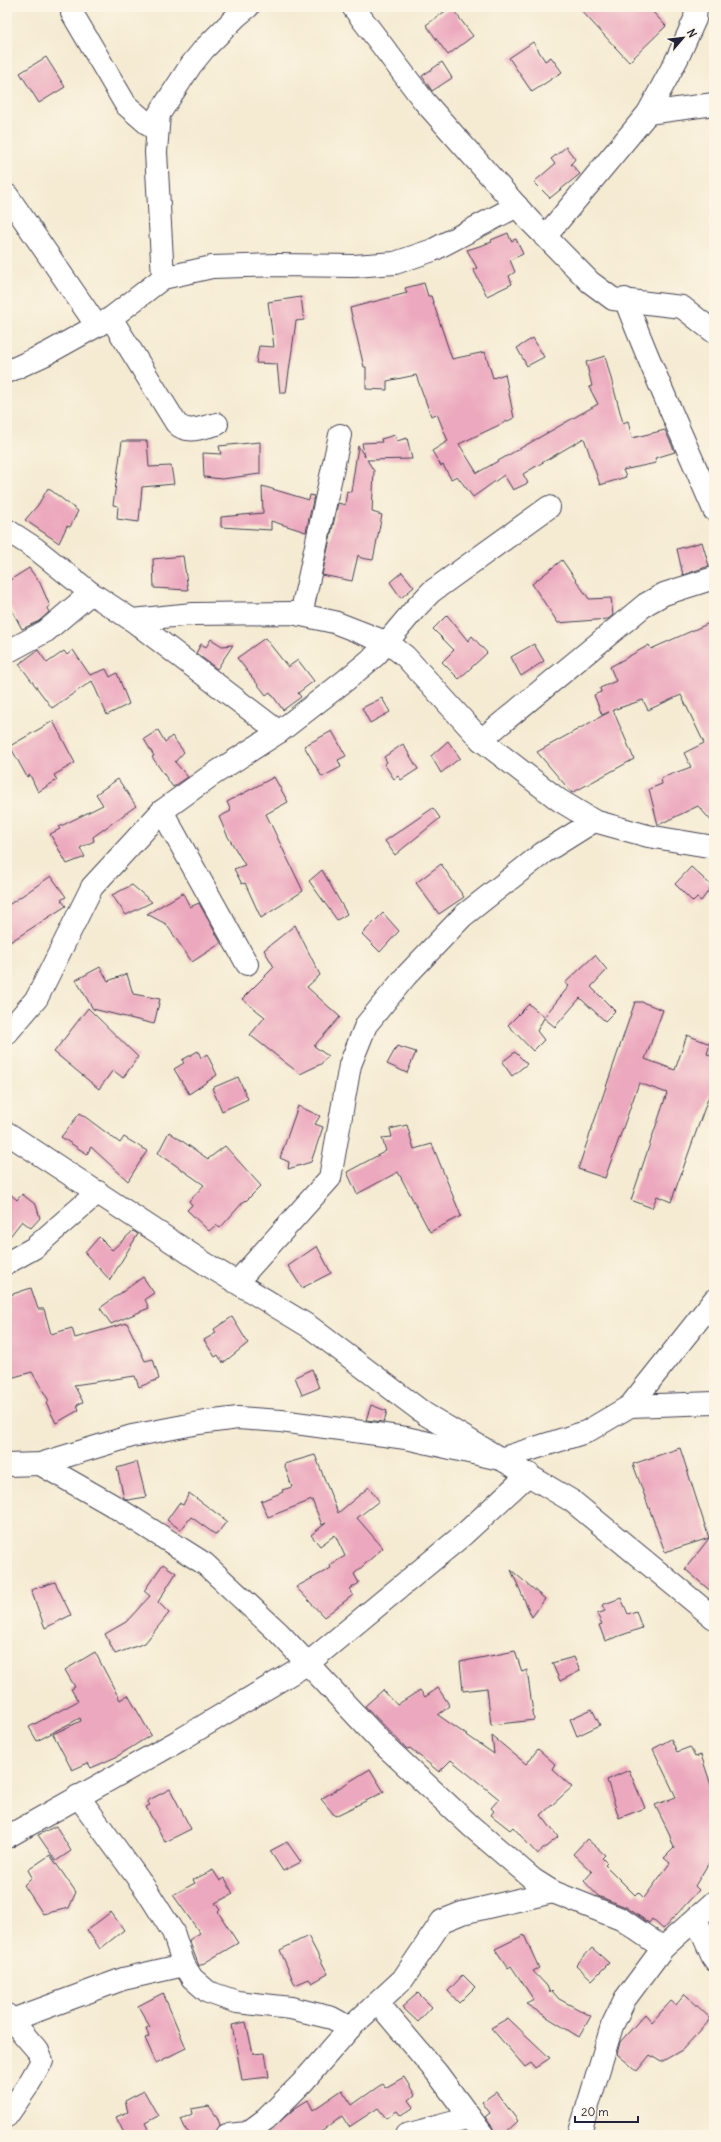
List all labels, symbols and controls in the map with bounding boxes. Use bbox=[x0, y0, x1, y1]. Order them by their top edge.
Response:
north arrow bbox=[663, 18, 703, 58]
text: N bbox=[684, 27, 700, 40]
scale bar bbox=[575, 2098, 638, 2124]
text: 20 m bbox=[581, 2104, 609, 2119]

